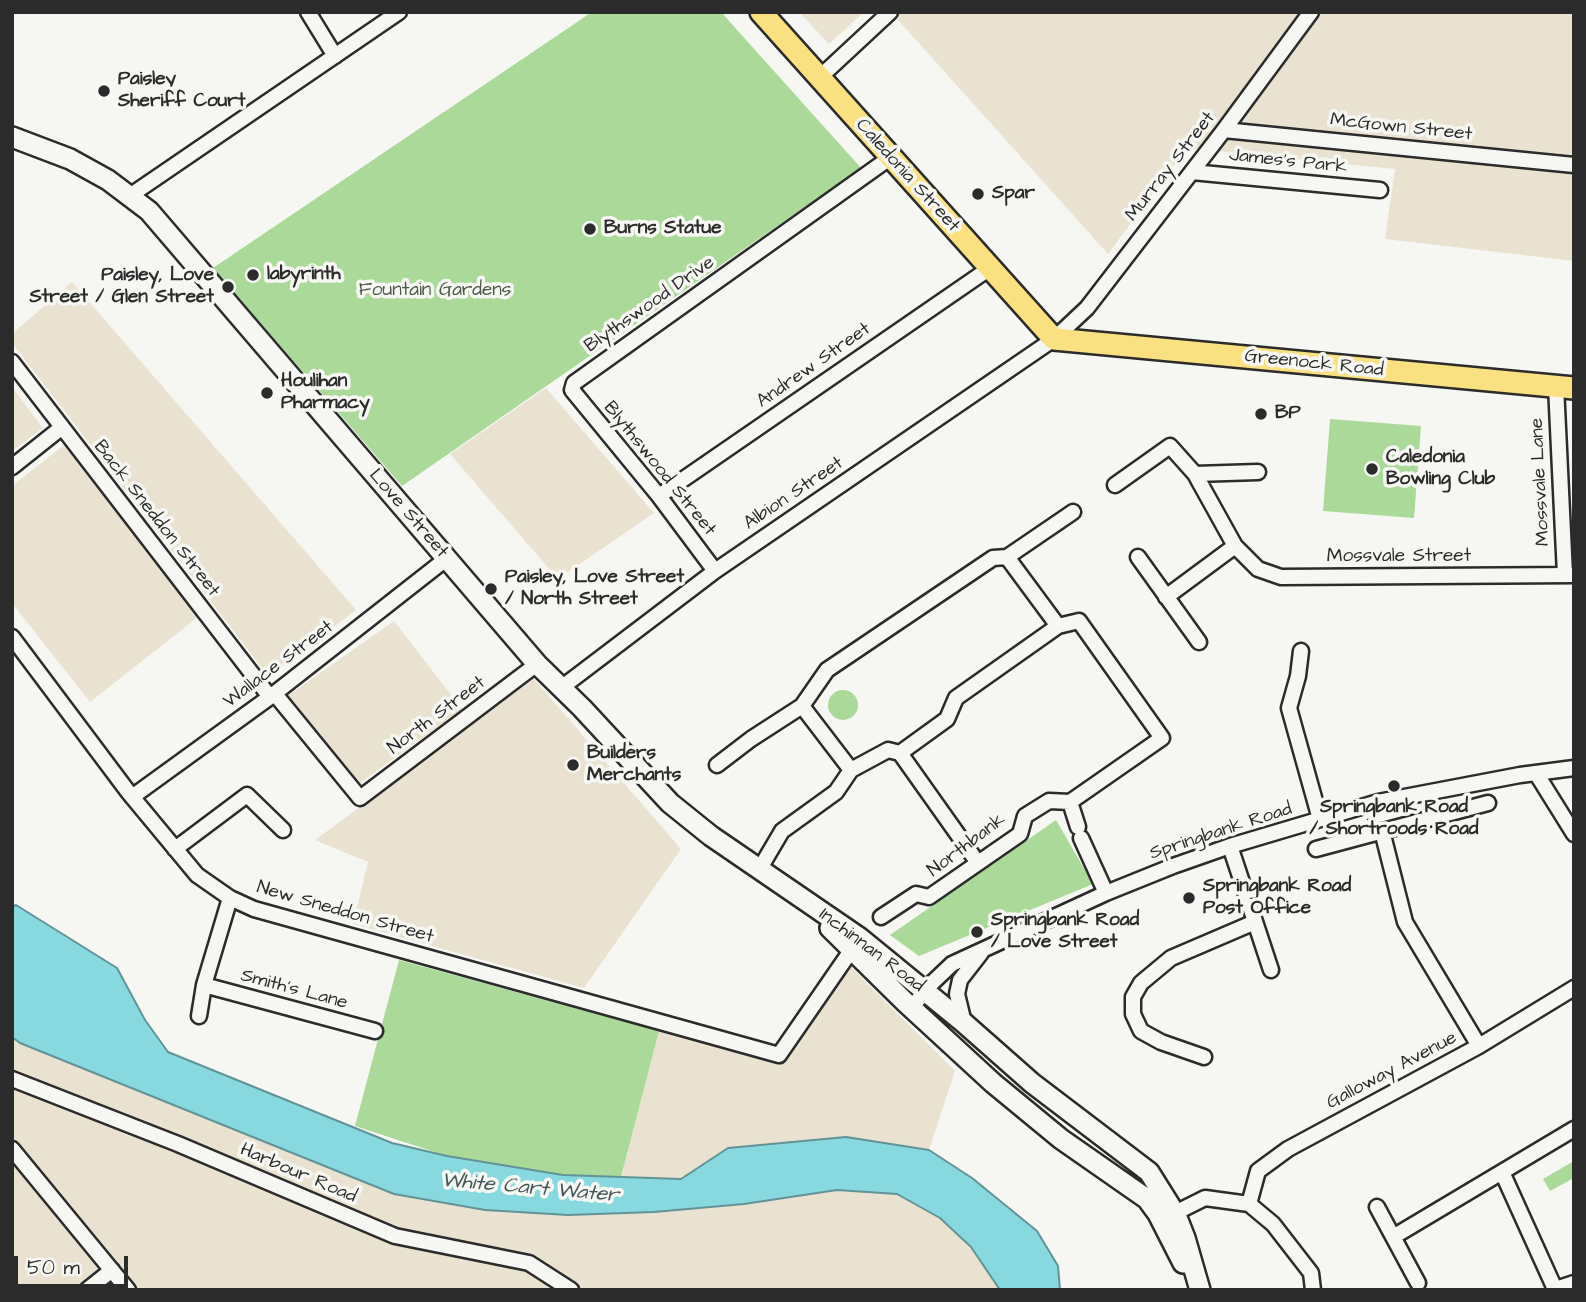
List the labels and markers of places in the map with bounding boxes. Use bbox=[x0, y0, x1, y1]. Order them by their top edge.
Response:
place label: Paisley Sheriff Court bbox=[118, 69, 245, 113]
marker: Paisley Sheriff Court bbox=[96, 83, 112, 99]
place label: Spar bbox=[992, 183, 1035, 205]
marker: Spar bbox=[970, 186, 986, 202]
place label: Burns Statue bbox=[604, 218, 721, 240]
marker: Burns Statue bbox=[582, 221, 598, 237]
place label: labyrinth bbox=[267, 264, 341, 286]
place label: Paisley, Love Street / Glen Street bbox=[29, 265, 214, 309]
marker: labyrinth bbox=[245, 267, 261, 283]
marker: Paisley, Love Street / Glen Street bbox=[220, 279, 236, 295]
place label: Houlihan Pharmacy bbox=[281, 371, 370, 415]
marker: Houlihan Pharmacy bbox=[259, 385, 275, 401]
place label: BP bbox=[1275, 403, 1301, 425]
marker: BP bbox=[1253, 406, 1269, 422]
place label: Caledonia Bowling Club bbox=[1386, 447, 1495, 491]
marker: Caledonia Bowling Club bbox=[1364, 461, 1380, 477]
place label: Paisley, Love Street / North Street bbox=[505, 567, 684, 611]
marker: Paisley, Love Street / North Street bbox=[483, 581, 499, 597]
place label: Builders Merchants bbox=[587, 743, 681, 787]
marker: Builders Merchants bbox=[565, 757, 581, 773]
marker: Springbank Road / Shortroods Road bbox=[1386, 778, 1402, 794]
place label: Springbank Road / Shortroods Road bbox=[1309, 797, 1479, 841]
place label: Springbank Road Post Office bbox=[1203, 876, 1351, 920]
marker: Springbank Road Post Office bbox=[1181, 890, 1197, 906]
place label: Springbank Road / Love Street bbox=[991, 910, 1139, 954]
marker: Springbank Road / Love Street bbox=[969, 924, 985, 940]

